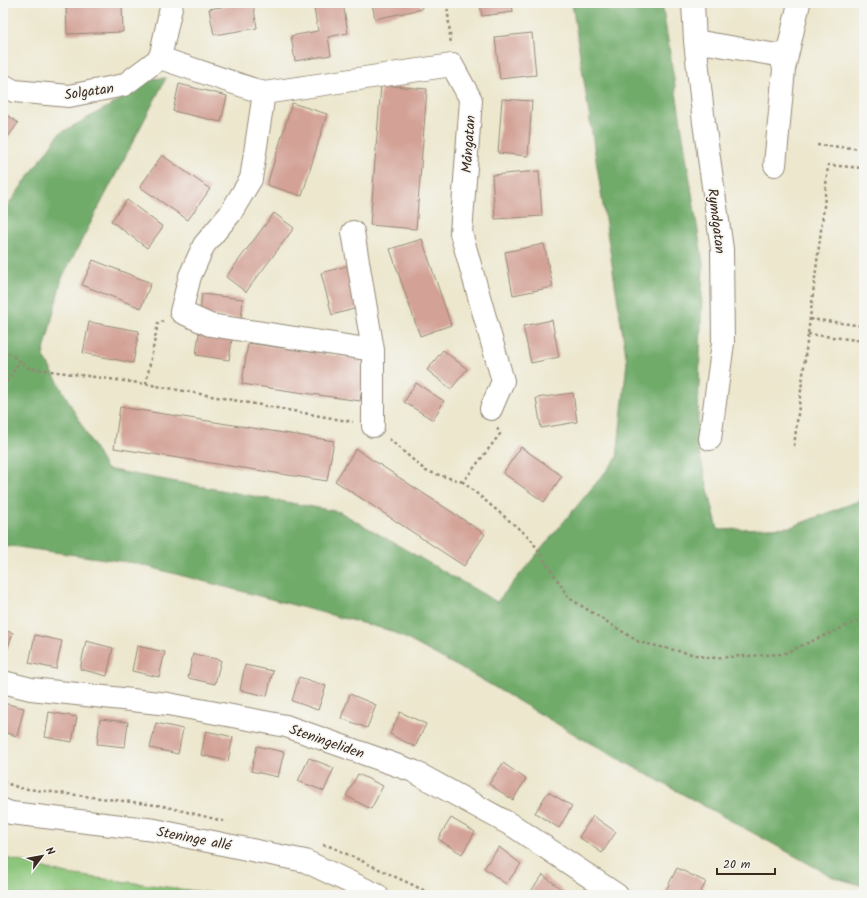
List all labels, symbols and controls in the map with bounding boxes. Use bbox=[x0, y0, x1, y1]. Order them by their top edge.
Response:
street label: Solgatan bbox=[63, 78, 115, 106]
street label: Mångatan bbox=[456, 114, 482, 174]
street label: Rymdgatan bbox=[701, 187, 731, 255]
street label: Steningeliden bbox=[286, 719, 367, 765]
street label: Steninge allé bbox=[155, 821, 234, 857]
north arrow bbox=[22, 836, 62, 876]
text: N bbox=[40, 844, 59, 859]
scale bar bbox=[717, 850, 775, 876]
text: 20 m bbox=[723, 855, 751, 874]

